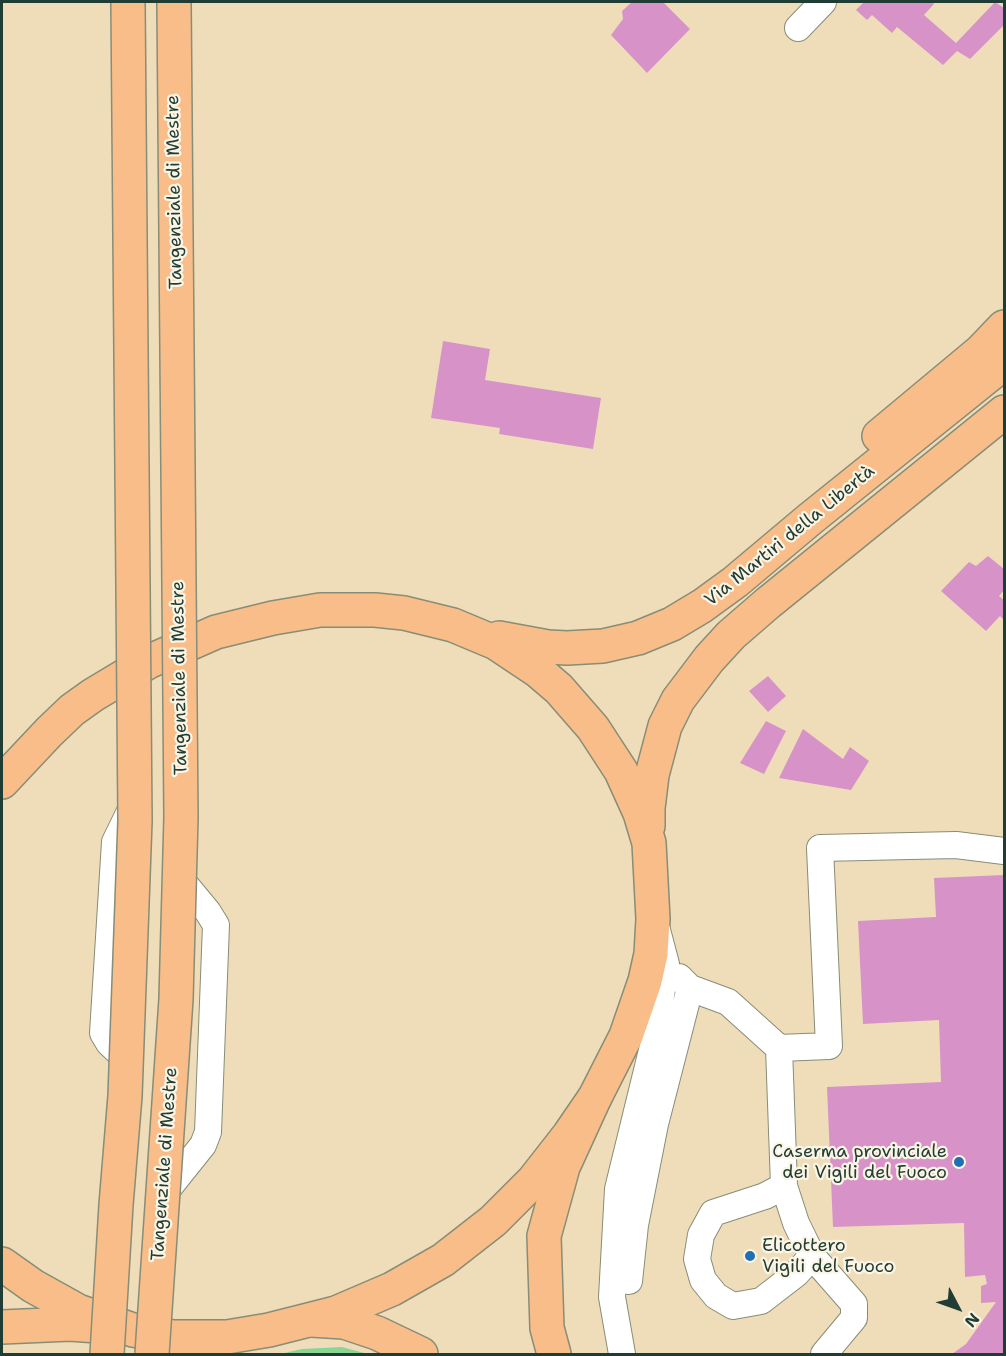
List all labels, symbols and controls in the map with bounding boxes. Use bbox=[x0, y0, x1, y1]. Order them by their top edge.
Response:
street label: Tangenziale di Mestre bbox=[163, 95, 187, 289]
street label: Via Martiri della Libertà bbox=[701, 461, 879, 611]
street label: Tangenziale di Mestre bbox=[168, 581, 192, 775]
street label: Tangenziale di Mestre bbox=[147, 1066, 183, 1262]
place label: Caserma provinciale dei Vigili del Fuoco bbox=[772, 1141, 947, 1184]
marker: Caserma provinciale dei Vigili del Fuoco bbox=[952, 1155, 966, 1169]
place label: Elicottero Vigili del Fuoco bbox=[762, 1235, 894, 1278]
marker: Elicottero Vigili del Fuoco bbox=[743, 1249, 757, 1263]
north arrow bbox=[928, 1278, 988, 1338]
text: N bbox=[960, 1308, 984, 1332]

